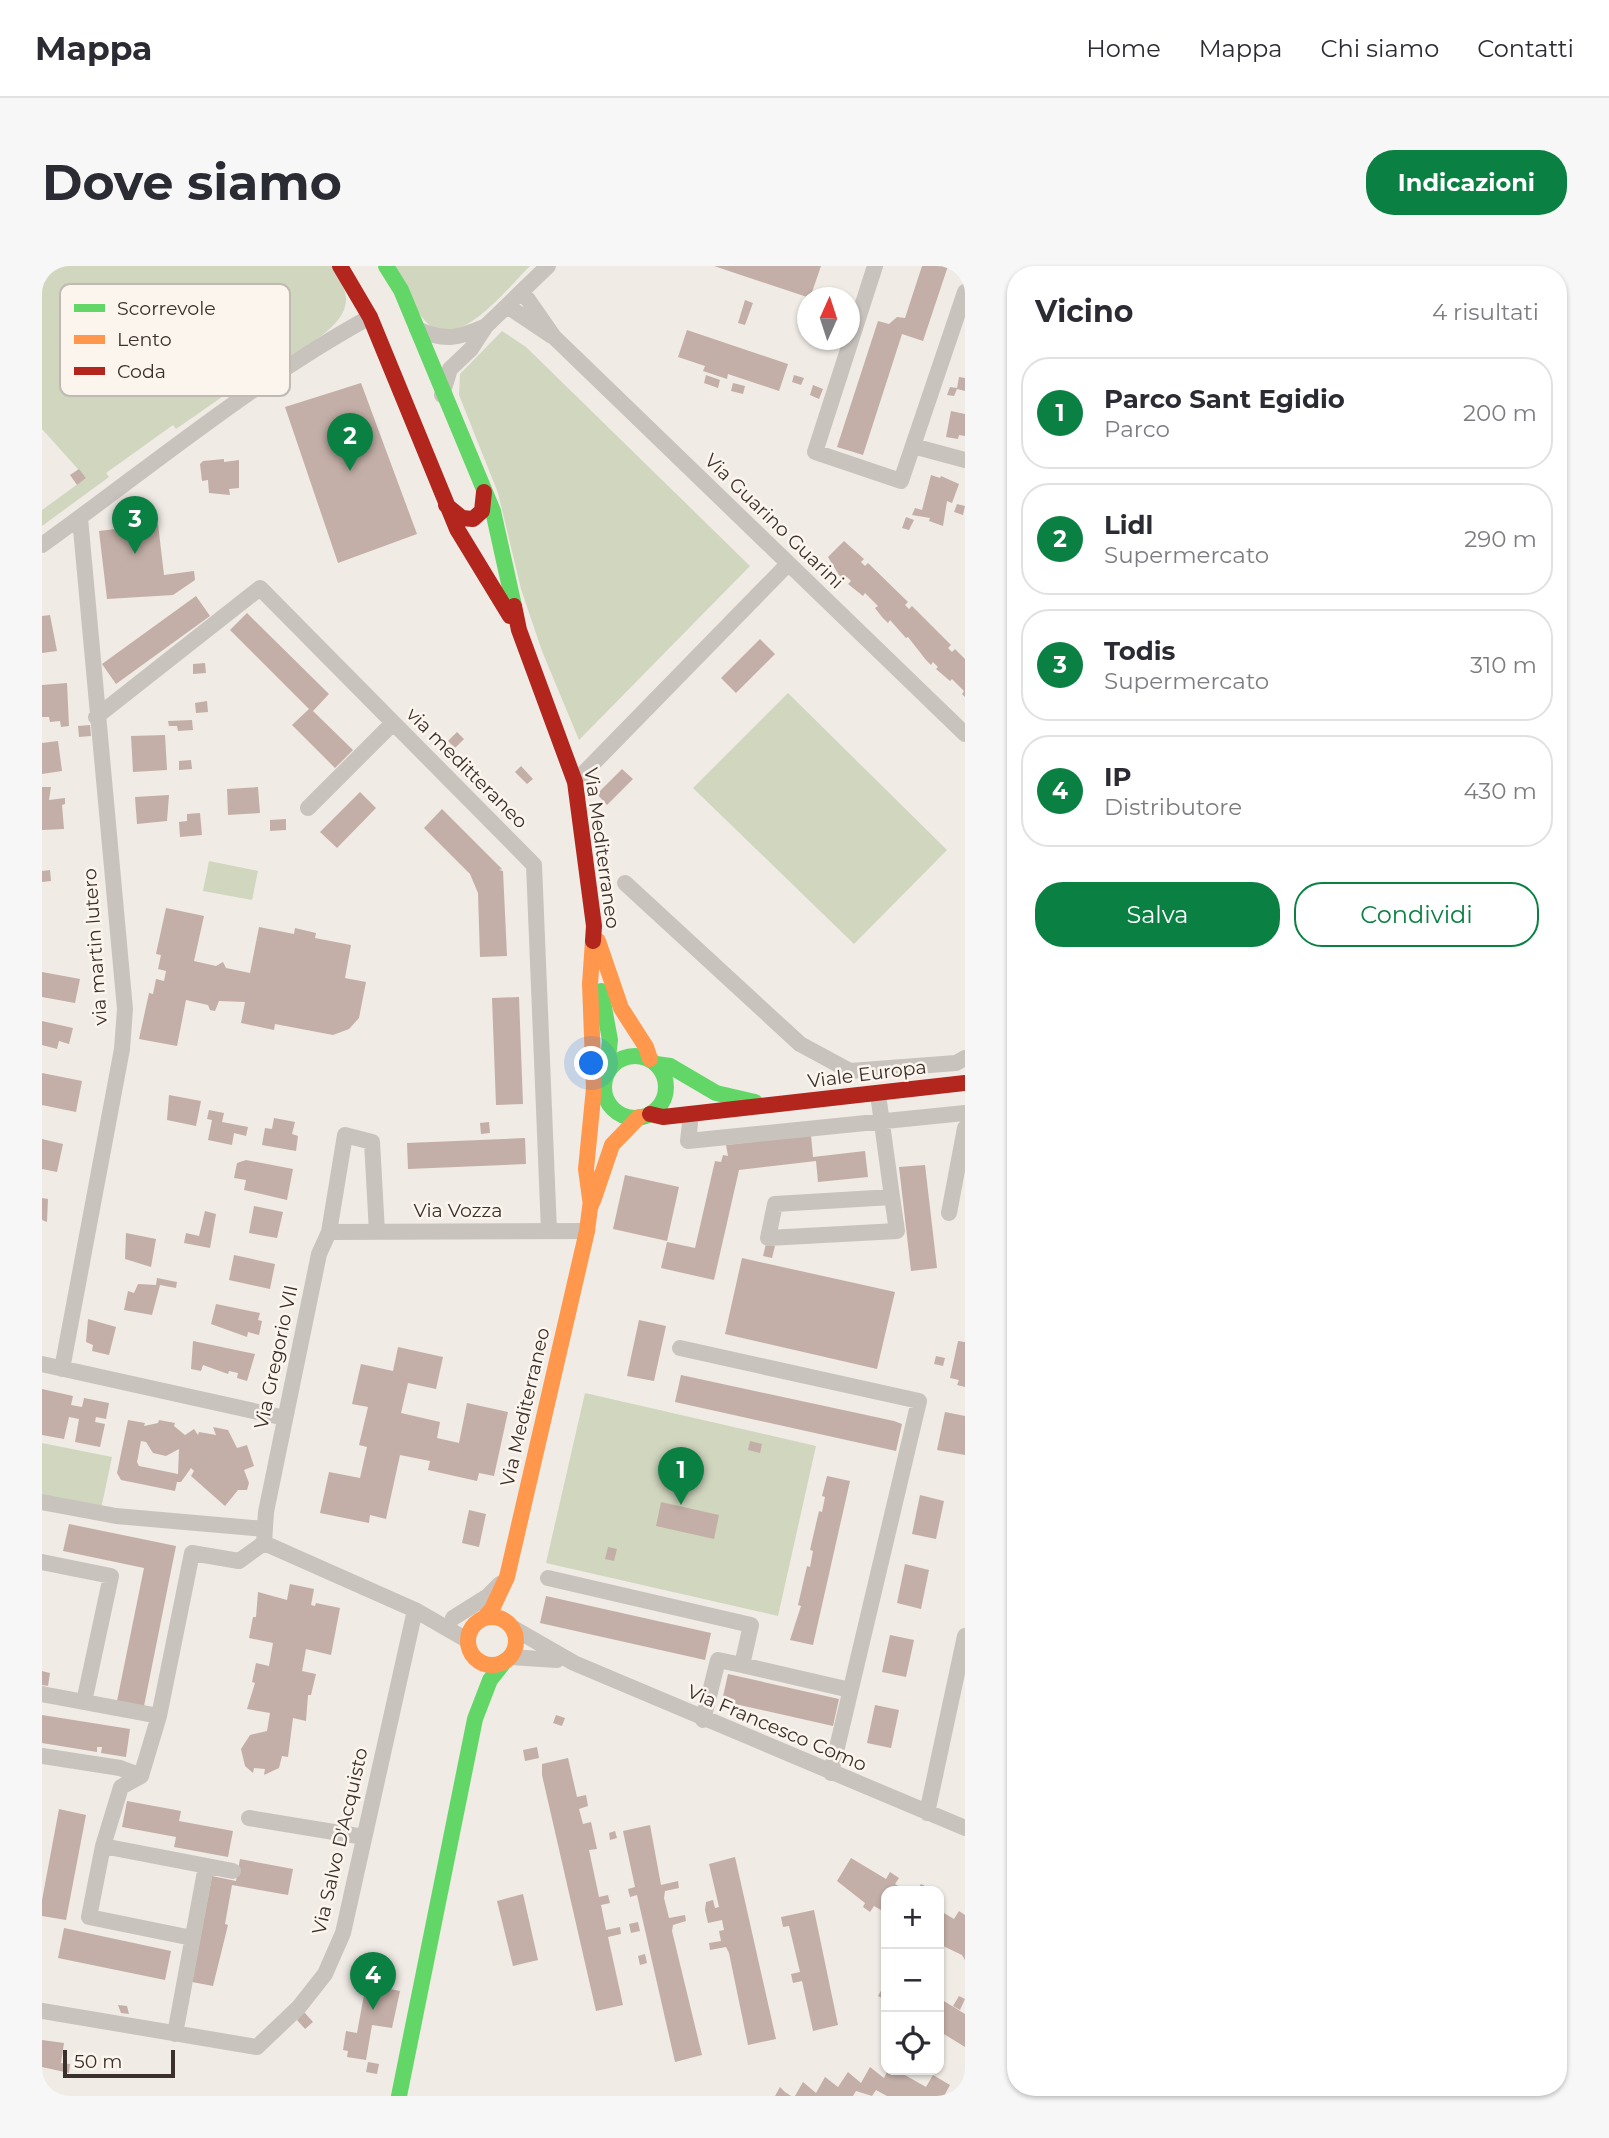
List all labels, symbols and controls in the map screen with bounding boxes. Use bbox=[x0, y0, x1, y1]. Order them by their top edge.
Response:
text: Mappa bbox=[35, 28, 152, 68]
text: Home bbox=[1086, 34, 1161, 63]
text: Mappa bbox=[1199, 34, 1282, 63]
text: Chi siamo bbox=[1320, 34, 1439, 63]
text: Contatti bbox=[1477, 34, 1574, 63]
button: Indicazioni bbox=[1366, 150, 1567, 215]
text: Dove siamo bbox=[42, 153, 342, 212]
legend bbox=[60, 284, 290, 396]
north arrow bbox=[797, 287, 860, 350]
text: Vicino bbox=[1035, 293, 1133, 330]
text: Scorrevole bbox=[117, 297, 216, 320]
text: 4 risultati bbox=[1432, 298, 1539, 326]
text: Lento bbox=[117, 328, 172, 351]
text: Coda bbox=[117, 360, 166, 383]
text: Parco Sant Egidio bbox=[1104, 383, 1345, 415]
text: 1 bbox=[1055, 399, 1065, 427]
text: 200 m bbox=[1463, 399, 1537, 427]
pin: 2 bbox=[327, 413, 373, 471]
text: Parco bbox=[1104, 415, 1170, 443]
street label: Via Guarino Guarini bbox=[700, 449, 848, 593]
pin: 3 bbox=[112, 496, 158, 554]
text: Lidl bbox=[1104, 509, 1153, 541]
text: 2 bbox=[1053, 525, 1067, 553]
text: 290 m bbox=[1464, 525, 1537, 553]
text: Supermercato bbox=[1104, 541, 1269, 569]
text: Todis bbox=[1104, 635, 1175, 667]
text: 3 bbox=[1053, 651, 1067, 679]
text: 310 m bbox=[1470, 651, 1537, 679]
text: Supermercato bbox=[1104, 667, 1269, 695]
street label: via meditteraneo bbox=[402, 703, 532, 833]
text: IP bbox=[1104, 761, 1132, 793]
street label: Via Mediterraneo bbox=[579, 766, 625, 930]
text: 4 bbox=[1052, 777, 1068, 805]
text: 430 m bbox=[1464, 777, 1537, 805]
text: Distributore bbox=[1104, 793, 1242, 821]
street label: via martin lutero bbox=[78, 868, 112, 1026]
button: Salva bbox=[1035, 882, 1280, 947]
button: Condividi bbox=[1294, 882, 1539, 947]
your location bbox=[574, 1046, 608, 1080]
street label: Viale Europa bbox=[806, 1055, 928, 1093]
street label: Via Vozza bbox=[414, 1199, 502, 1222]
street label: Via Gregorio VII bbox=[250, 1283, 302, 1431]
street label: Via Mediterraneo bbox=[496, 1325, 554, 1489]
pin: 1 bbox=[658, 1447, 704, 1505]
street label: Via Francesco Como bbox=[684, 1680, 870, 1776]
street label: Via Salvo D'Acquisto bbox=[307, 1745, 373, 1937]
map controls bbox=[881, 1886, 944, 2075]
button: + bbox=[881, 1886, 944, 1949]
button: − bbox=[881, 1949, 944, 2012]
pin: 4 bbox=[350, 1952, 396, 2010]
button: locate bbox=[881, 2012, 944, 2075]
scale bar bbox=[63, 2047, 175, 2079]
text: 50 m bbox=[74, 2050, 122, 2073]

